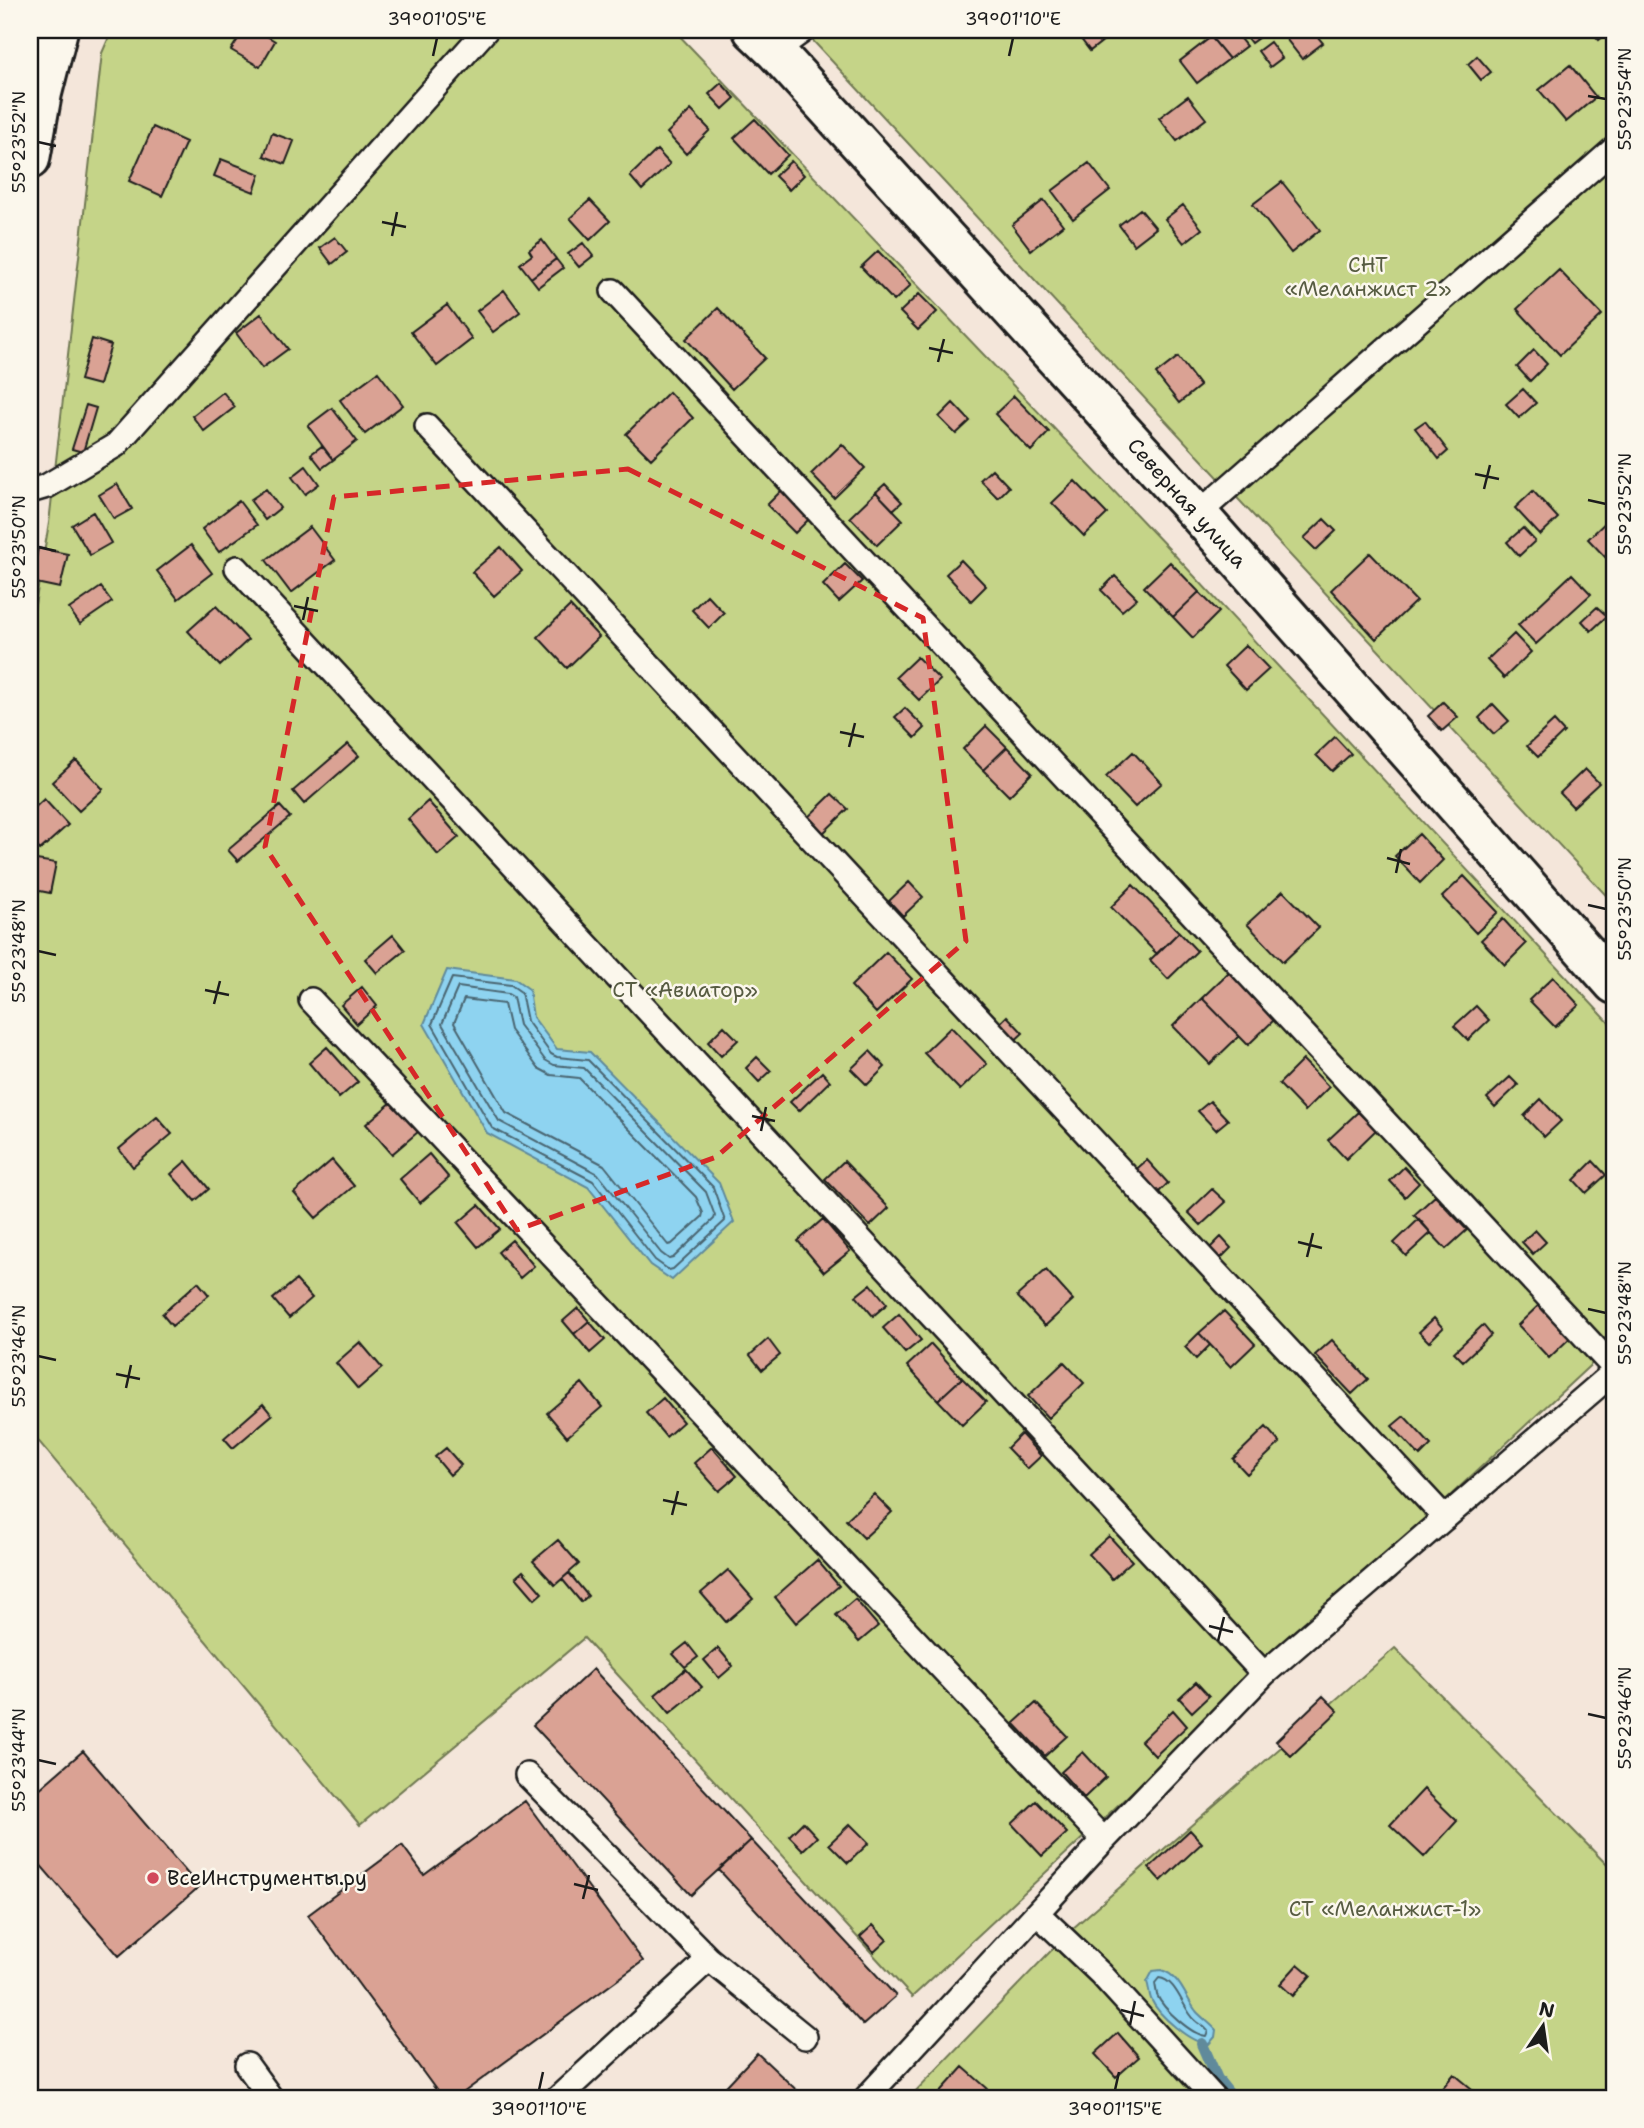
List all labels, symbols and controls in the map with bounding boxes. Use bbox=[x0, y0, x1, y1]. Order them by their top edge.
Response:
text: 39°01'05"E bbox=[387, 7, 487, 31]
text: 39°01'10"E bbox=[965, 7, 1061, 31]
text: 55°23'54"N bbox=[1613, 47, 1637, 151]
text: 55°23'52"N bbox=[7, 91, 31, 193]
park label: СНТ «Меланжист 2» bbox=[1284, 251, 1452, 303]
street label: Северная улица bbox=[1121, 432, 1253, 574]
text: 55°23'52"N bbox=[1613, 453, 1637, 555]
text: 55°23'50"N bbox=[7, 495, 31, 599]
text: 55°23'50"N bbox=[1613, 857, 1637, 961]
text: 55°23'48"N bbox=[7, 899, 31, 1003]
park label: СТ «Авиатор» bbox=[612, 976, 758, 1004]
text: 55°23'48"N bbox=[1613, 1261, 1637, 1365]
text: 55°23'46"N bbox=[7, 1304, 31, 1408]
text: 55°23'46"N bbox=[1613, 1666, 1637, 1770]
text: 55°23'44"N bbox=[7, 1708, 31, 1812]
place label: ВсеИнструменты.ру bbox=[167, 1864, 367, 1892]
marker: ВсеИнструменты.ру bbox=[145, 1870, 161, 1886]
park label: СТ «Меланжист-1» bbox=[1289, 1895, 1481, 1923]
north arrow bbox=[1508, 1992, 1578, 2062]
text: N bbox=[1537, 1996, 1557, 2024]
text: 39°01'10"E bbox=[491, 2097, 587, 2121]
text: 39°01'15"E bbox=[1068, 2097, 1162, 2121]

